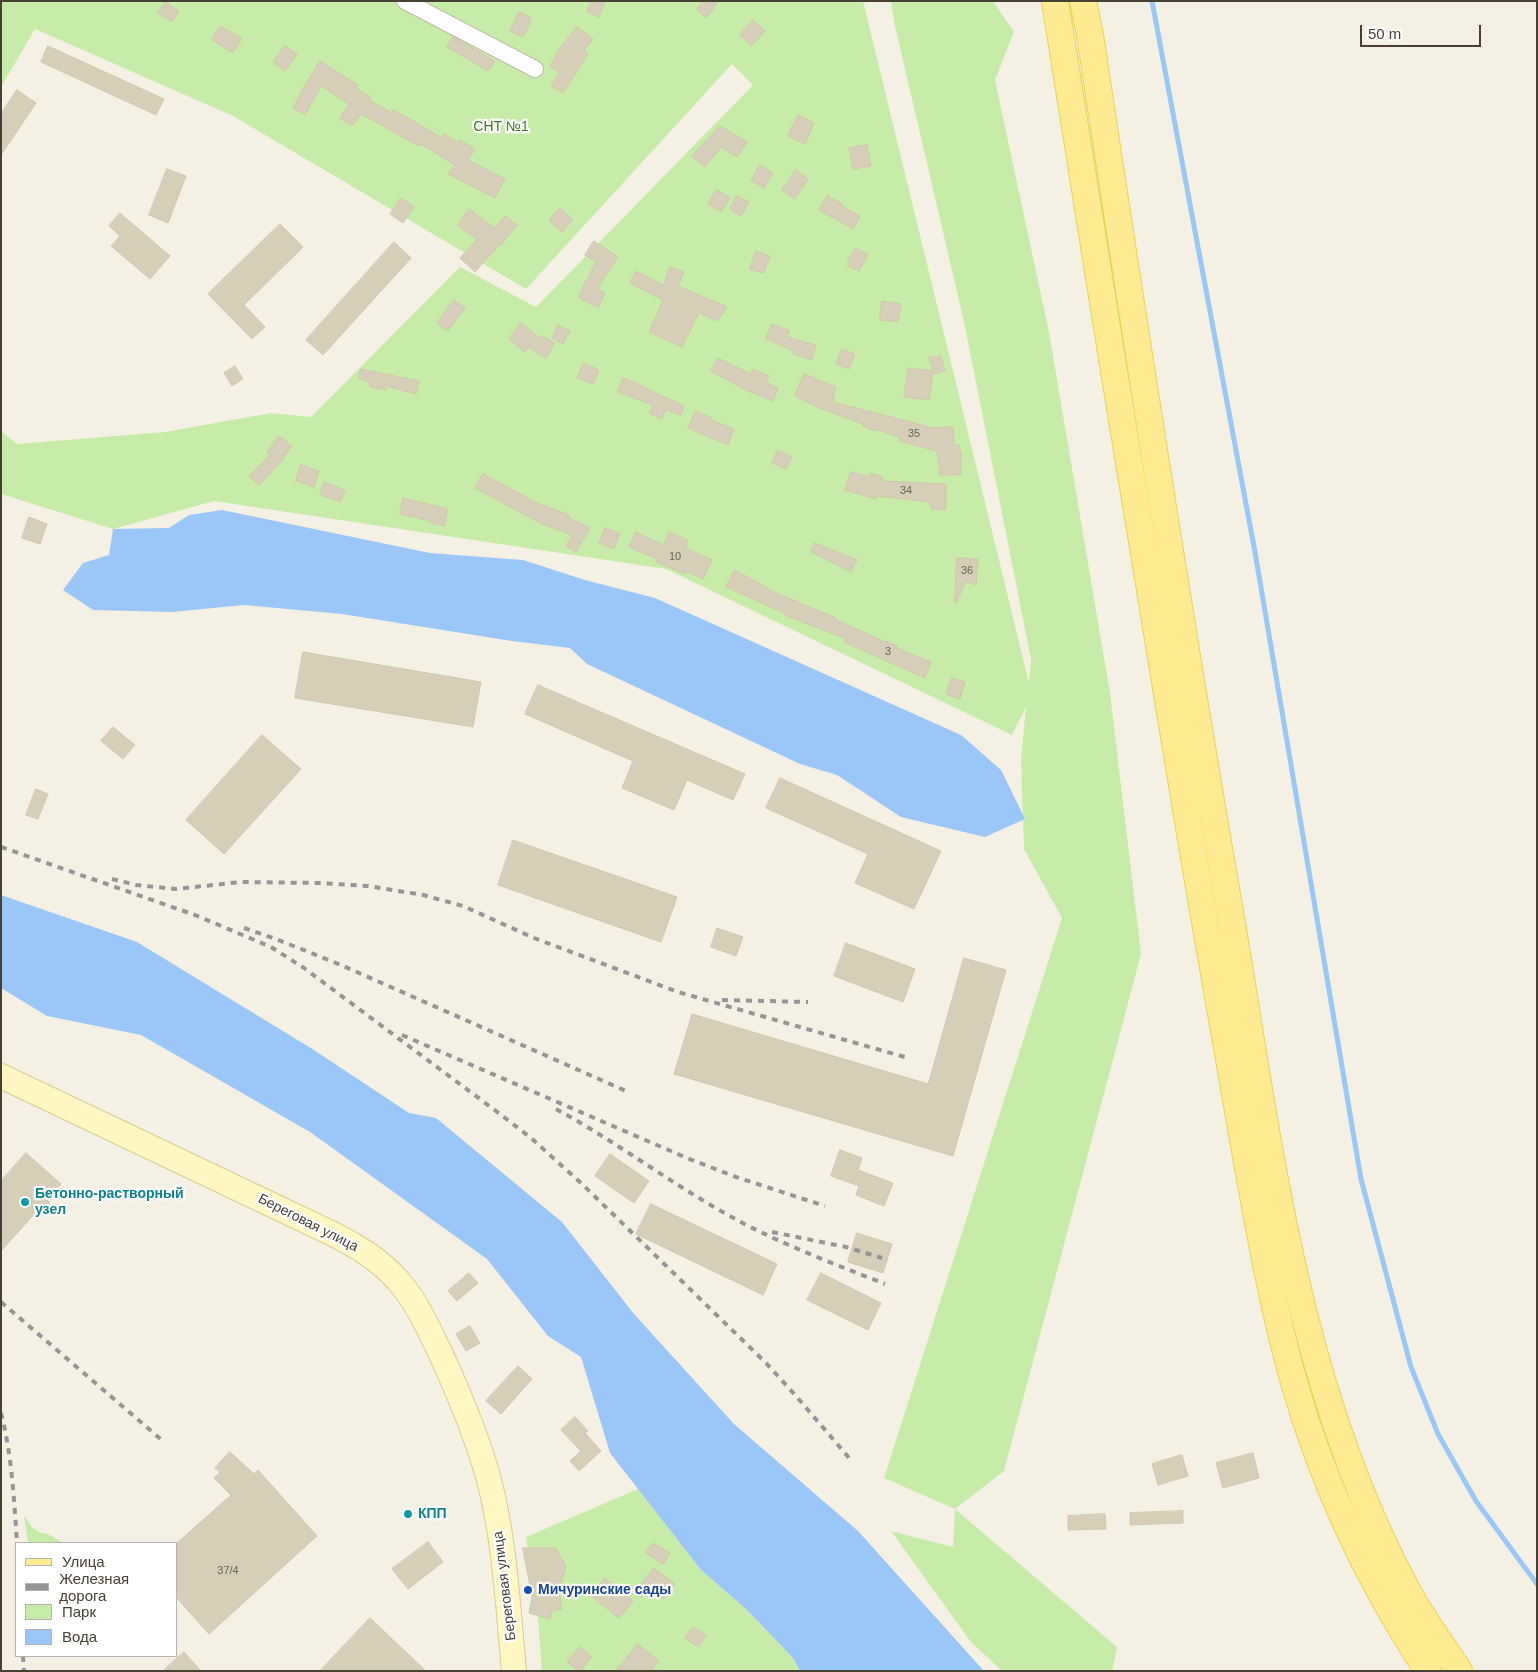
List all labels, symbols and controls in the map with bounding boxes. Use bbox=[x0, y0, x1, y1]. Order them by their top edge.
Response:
scale bar bbox=[1363, 15, 1484, 47]
text: 50 m bbox=[1368, 25, 1401, 42]
park label: СНТ №1 bbox=[473, 119, 529, 135]
house number: 35 bbox=[908, 427, 920, 441]
house number: 34 bbox=[900, 484, 912, 498]
house number: 10 bbox=[669, 550, 681, 564]
house number: 36 bbox=[961, 564, 973, 578]
house number: 3 bbox=[885, 645, 891, 659]
place label: Бетонно-растворный узел bbox=[35, 1186, 184, 1218]
street label: Береговая улица bbox=[255, 1191, 361, 1255]
marker: Бетонно-растворный узел bbox=[19, 1196, 31, 1208]
place label: КПП bbox=[418, 1506, 447, 1522]
marker: КПП bbox=[402, 1508, 414, 1520]
street label: Береговая улица bbox=[490, 1530, 520, 1642]
legend bbox=[15, 1542, 178, 1657]
text: Улица bbox=[62, 1553, 105, 1570]
house number: 37/4 bbox=[217, 1564, 239, 1578]
text: Железная дорога bbox=[59, 1570, 129, 1604]
place label: Мичуринские сады bbox=[538, 1582, 671, 1598]
marker: Мичуринские сады bbox=[522, 1584, 534, 1596]
text: Парк bbox=[62, 1603, 96, 1620]
text: Вода bbox=[62, 1628, 97, 1645]

